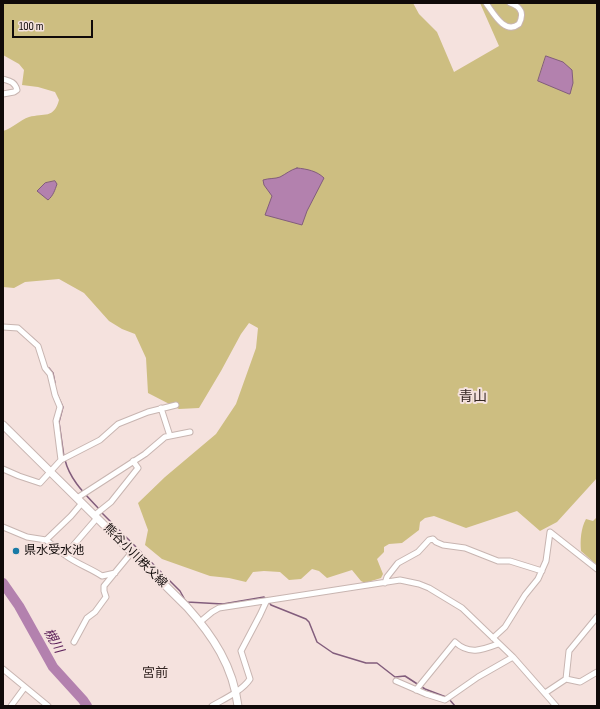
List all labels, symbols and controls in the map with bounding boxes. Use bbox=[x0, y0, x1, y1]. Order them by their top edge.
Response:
scale bar bbox=[14, 12, 95, 38]
text: 100 m bbox=[19, 19, 44, 34]
district label: 青山 bbox=[459, 389, 487, 405]
street label: 熊谷小川秩父線 bbox=[100, 521, 170, 591]
place label: 県水受水池 bbox=[24, 544, 84, 558]
marker: 県水受水池 bbox=[11, 546, 21, 556]
water label: 槻川 bbox=[40, 626, 66, 656]
district label: 宮前 bbox=[142, 666, 168, 682]

